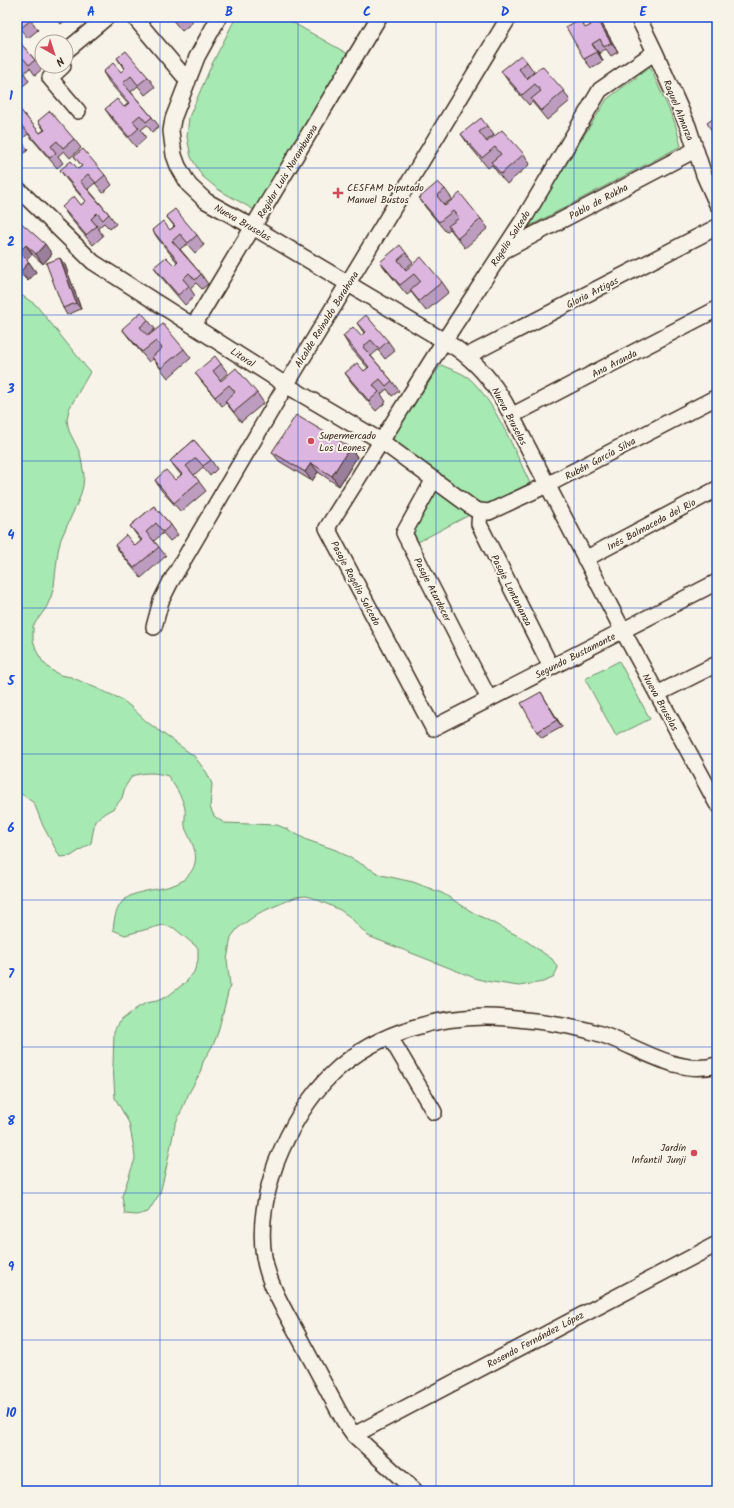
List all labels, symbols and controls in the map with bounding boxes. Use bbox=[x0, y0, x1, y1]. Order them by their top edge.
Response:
text: A bbox=[87, 2, 95, 23]
text: B bbox=[225, 2, 233, 23]
text: C bbox=[363, 2, 371, 23]
text: D bbox=[501, 2, 510, 23]
text: E bbox=[639, 2, 647, 23]
north arrow bbox=[34, 34, 74, 74]
text: N bbox=[51, 52, 68, 70]
street label: Raquel Almarza bbox=[659, 77, 698, 144]
text: 1 bbox=[9, 86, 13, 107]
street label: Regidor Luis Norambuena bbox=[253, 121, 322, 222]
street label: Pablo de Rokha bbox=[566, 179, 631, 224]
place label: CESFAM Diputado Manuel Bustos bbox=[347, 180, 424, 208]
marker: CESFAM Diputado Manuel Bustos bbox=[332, 187, 344, 199]
street label: Nueva Bruselas bbox=[211, 200, 275, 246]
street label: Rogelio Salcedo bbox=[487, 207, 535, 270]
text: 2 bbox=[7, 232, 15, 253]
street label: Alcalde Reinaldo Barahona bbox=[291, 268, 363, 371]
street label: Gloria Artigas bbox=[564, 273, 622, 313]
street label: Litoral bbox=[227, 344, 258, 372]
street label: Ana Aranda bbox=[589, 345, 640, 382]
text: 3 bbox=[6, 379, 15, 400]
street label: Nueva Bruselas bbox=[487, 385, 531, 449]
place label: Supermercado Los Leones bbox=[319, 428, 377, 456]
street label: Rubén García Silva bbox=[562, 433, 639, 484]
marker: Supermercado Los Leones bbox=[306, 436, 316, 446]
street label: Inés Balmaceda del Rio bbox=[604, 494, 699, 555]
text: 4 bbox=[7, 525, 15, 546]
street label: Pasaje Rogelio Salcedo bbox=[326, 538, 384, 629]
street label: Pasaje Lontananza bbox=[486, 552, 536, 629]
street label: Pasaje Atardecer bbox=[409, 555, 455, 625]
street label: Segundo Bustamante bbox=[532, 628, 619, 683]
text: 5 bbox=[7, 671, 16, 692]
street label: Nueva Bruselas bbox=[638, 671, 683, 735]
text: 6 bbox=[7, 818, 15, 839]
text: 7 bbox=[8, 964, 15, 985]
text: 8 bbox=[7, 1111, 15, 1132]
place label: Jardín Infantil Junji bbox=[631, 1140, 687, 1168]
marker: Jardín Infantil Junji bbox=[689, 1148, 699, 1158]
text: 9 bbox=[8, 1257, 15, 1278]
street label: Rosendo Fernández López bbox=[484, 1307, 587, 1372]
text: 10 bbox=[6, 1403, 17, 1424]

